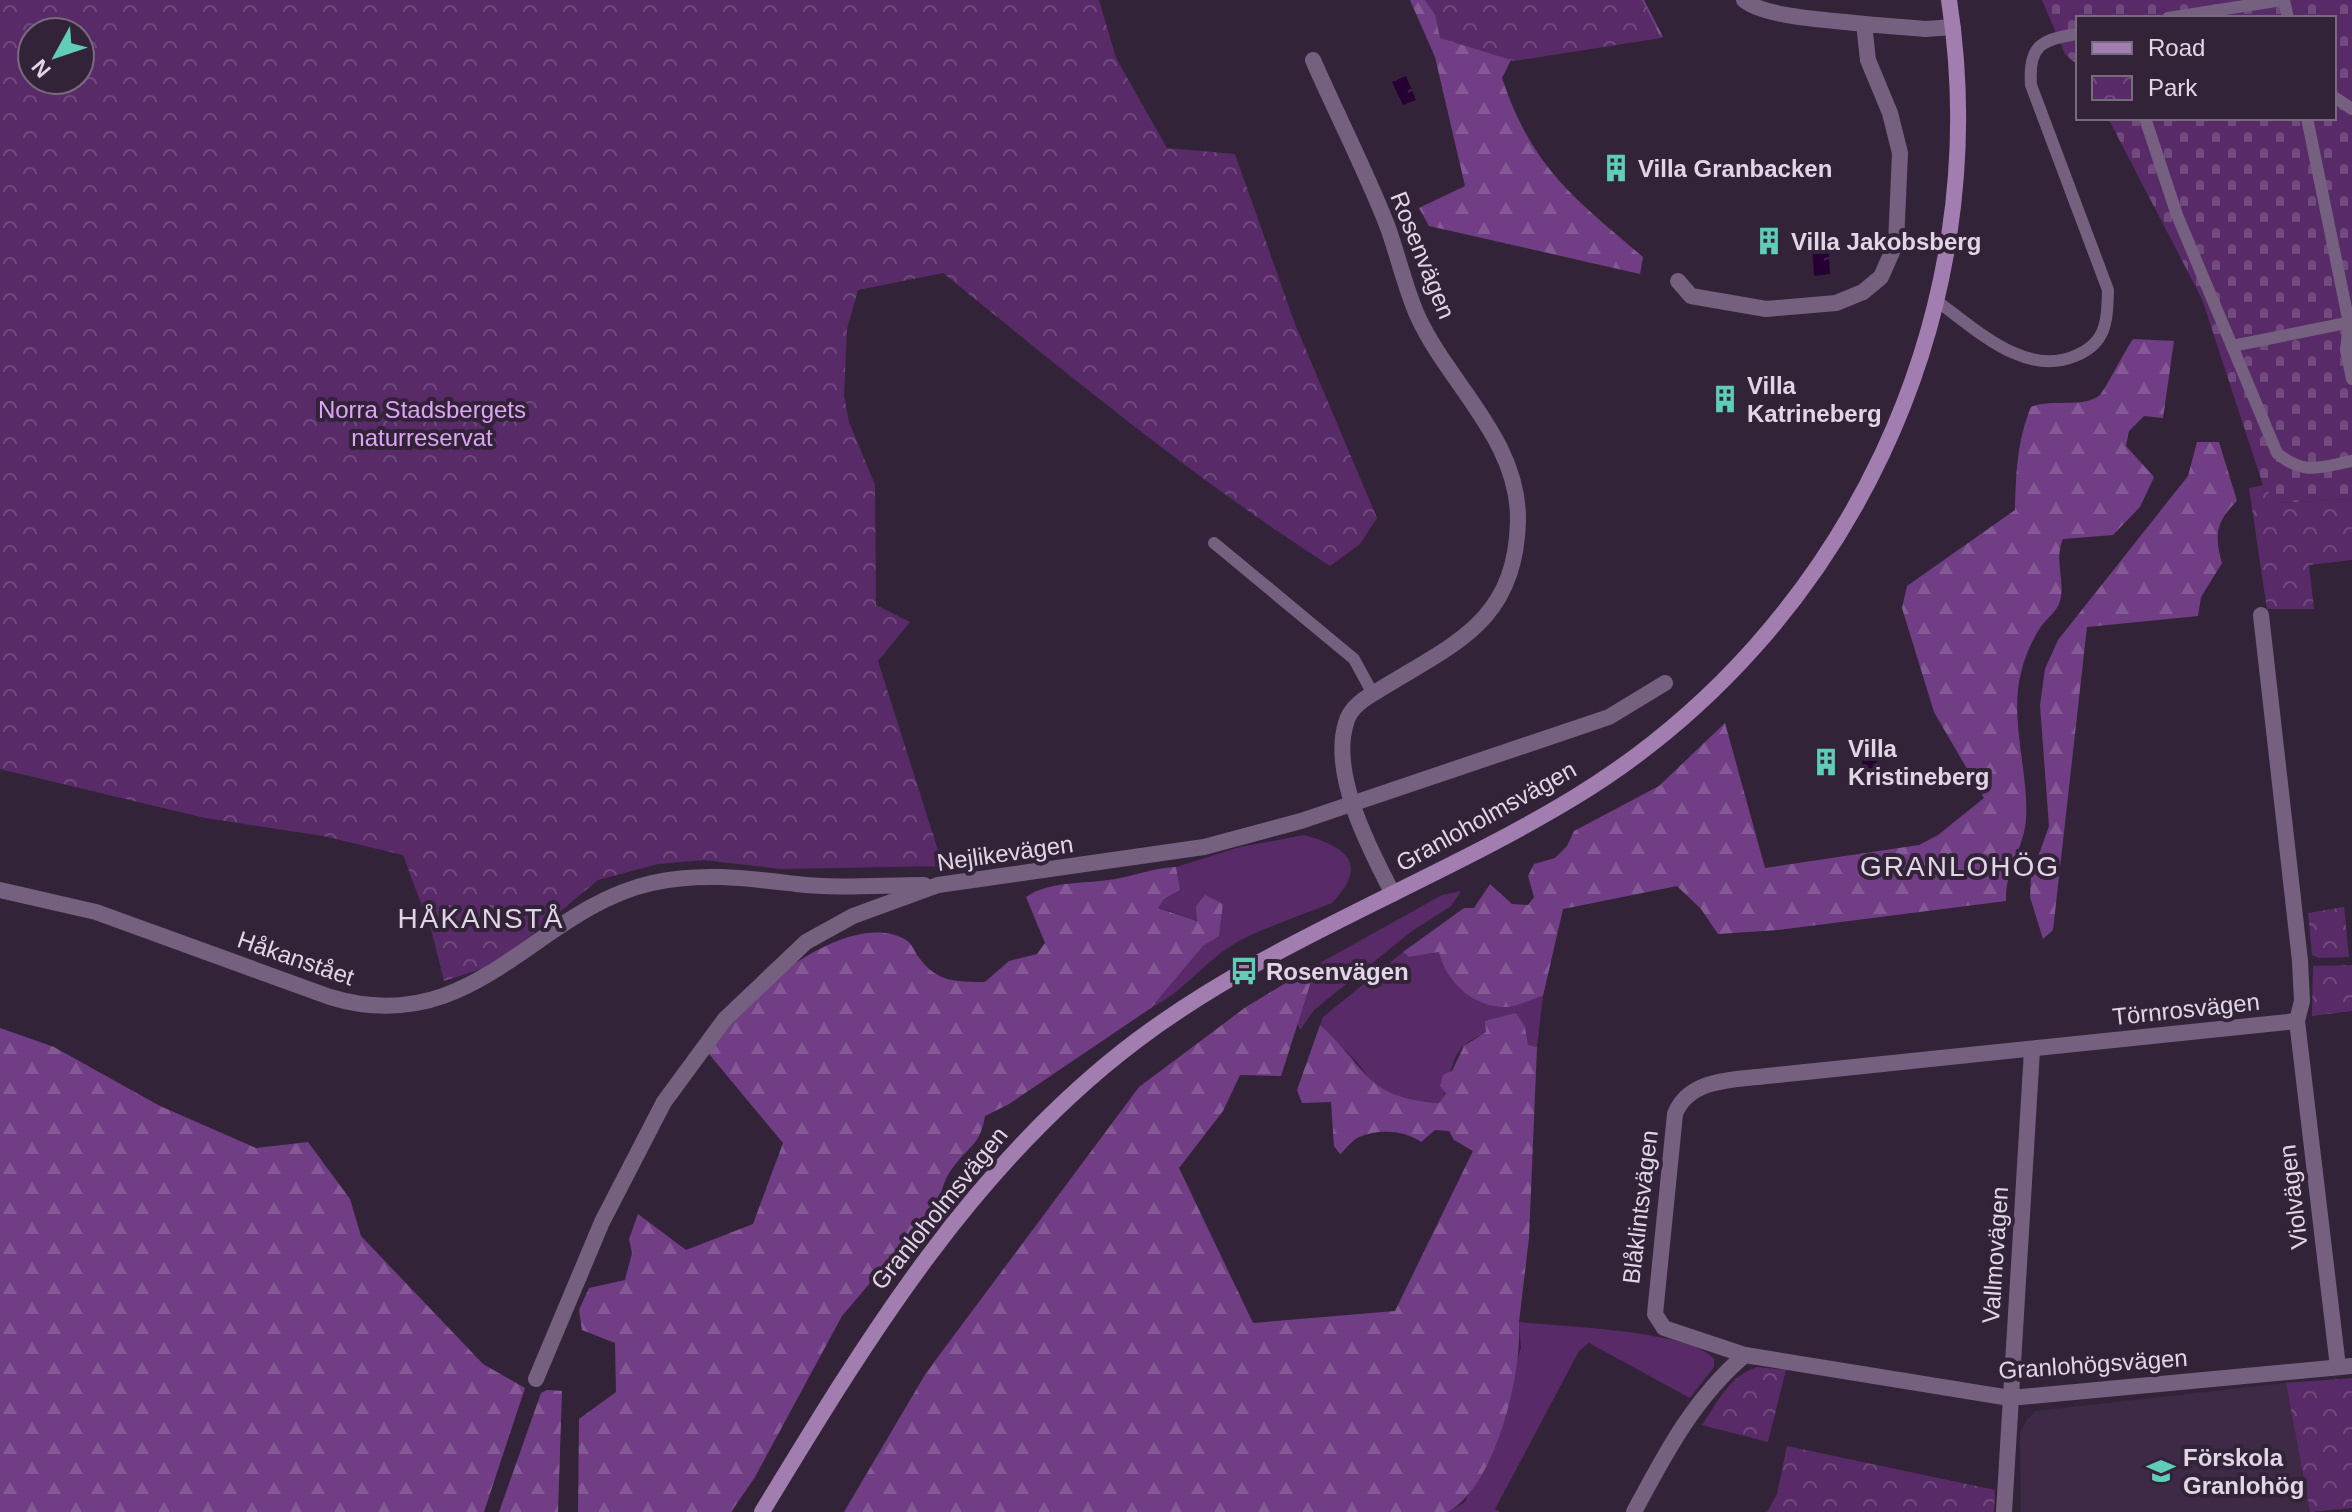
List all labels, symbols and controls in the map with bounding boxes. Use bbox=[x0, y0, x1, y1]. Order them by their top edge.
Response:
north arrow bbox=[16, 16, 96, 96]
legend bbox=[2076, 16, 2336, 120]
text: Road bbox=[2148, 34, 2205, 61]
text: N bbox=[26, 54, 56, 83]
text: Park bbox=[2148, 74, 2198, 101]
building icon: Villa Granbacken bbox=[1601, 153, 1631, 183]
place label: Villa Granbacken bbox=[1638, 155, 1832, 182]
street label: Rosenvägen bbox=[1385, 187, 1461, 323]
building icon: Villa Jakobsberg bbox=[1754, 226, 1784, 256]
place label: Villa Jakobsberg bbox=[1791, 228, 1981, 255]
place label: Villa Katrineberg bbox=[1747, 372, 1882, 427]
building icon: Villa Katrineberg bbox=[1710, 384, 1740, 414]
park label: Norra Stadsbergets naturreservat bbox=[318, 396, 526, 451]
place label: Villa Kristineberg bbox=[1848, 735, 1989, 790]
building icon: Villa Kristineberg bbox=[1811, 747, 1841, 777]
street label: Granloholmsvägen bbox=[1391, 755, 1581, 877]
street label: Nejlikevägen bbox=[935, 830, 1075, 876]
district label: GRANLOHÖG bbox=[1860, 851, 2060, 882]
district label: HÅKANSTÅ bbox=[398, 903, 564, 934]
street label: Håkanstået bbox=[234, 925, 358, 991]
bus stop icon: Rosenvägen bbox=[1229, 956, 1259, 986]
place label: Rosenvägen bbox=[1266, 958, 1409, 985]
street label: Törnrosvägen bbox=[2111, 988, 2261, 1030]
street label: Granloholmsvägen bbox=[865, 1121, 1013, 1295]
street label: Blåklintsvägen bbox=[1617, 1129, 1663, 1285]
street label: Violvägen bbox=[2273, 1143, 2313, 1251]
street label: Vallmovägen bbox=[1977, 1186, 2013, 1324]
street label: Granlohögsvägen bbox=[1998, 1344, 2188, 1384]
place label: Förskola Granlohög bbox=[2183, 1444, 2304, 1499]
school or university icon: Förskola Granlohög bbox=[2146, 1456, 2176, 1486]

